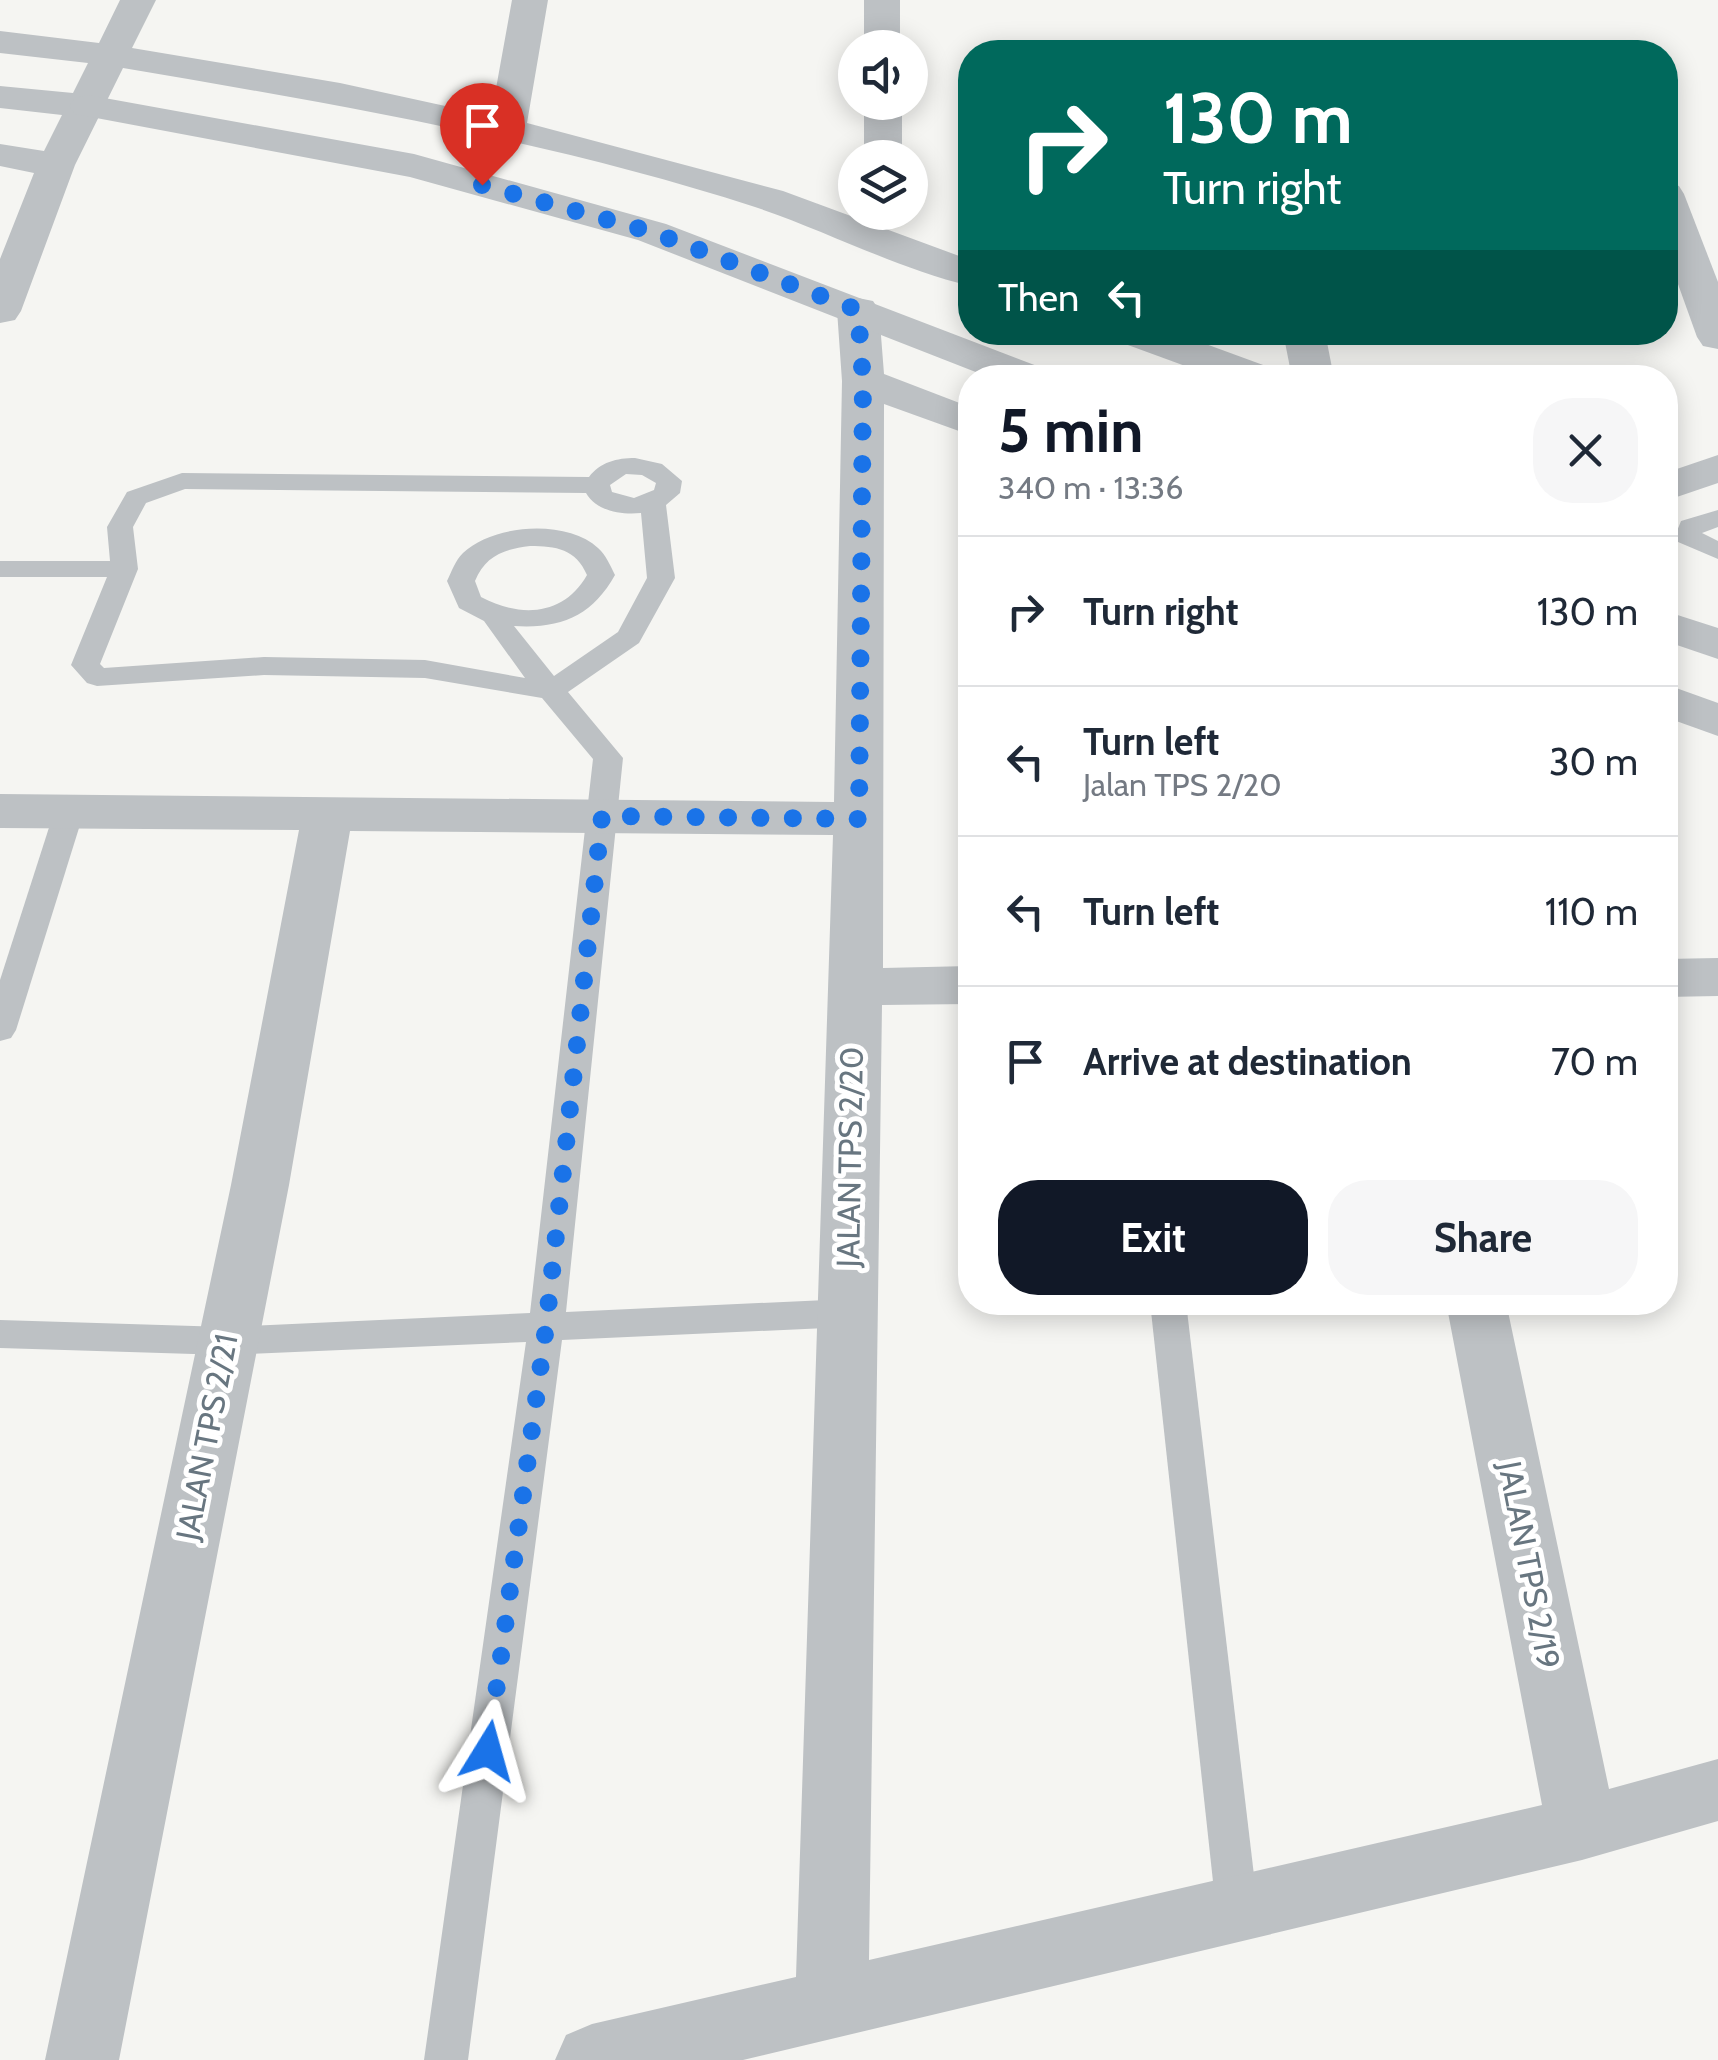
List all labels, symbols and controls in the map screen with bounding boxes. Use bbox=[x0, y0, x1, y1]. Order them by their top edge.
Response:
map controls bbox=[838, 30, 928, 230]
button: sound bbox=[838, 30, 928, 120]
text: 130 m bbox=[1163, 75, 1353, 161]
icon: right bbox=[998, 80, 1128, 210]
pin bbox=[440, 83, 525, 186]
icon: arrive bbox=[455, 98, 510, 153]
button: layers bbox=[838, 140, 928, 230]
text: Turn right bbox=[1163, 161, 1342, 215]
icon: left bbox=[1099, 270, 1154, 325]
text: Then bbox=[998, 274, 1079, 321]
text: 5 min bbox=[998, 394, 1143, 467]
button: close bbox=[1533, 398, 1638, 503]
text: 340 m · 13:36 bbox=[998, 468, 1183, 507]
icon: right bbox=[998, 584, 1053, 639]
text: Turn right bbox=[1083, 588, 1239, 635]
text: 130 m bbox=[1537, 588, 1638, 635]
text: Turn left bbox=[1083, 718, 1219, 765]
icon: left bbox=[998, 734, 1053, 789]
text: 30 m bbox=[1549, 738, 1638, 785]
text: Jalan TPS 2/20 bbox=[1083, 765, 1282, 804]
icon: left bbox=[998, 884, 1053, 939]
text: Turn left bbox=[1083, 888, 1219, 935]
text: 110 m bbox=[1545, 888, 1638, 935]
icon: arrive bbox=[998, 1034, 1053, 1089]
text: Arrive at destination bbox=[1083, 1038, 1412, 1085]
text: 70 m bbox=[1551, 1038, 1638, 1085]
street label: JALAN TPS 2/20 bbox=[828, 1046, 871, 1269]
button: Exit bbox=[998, 1180, 1308, 1295]
button: Share bbox=[1328, 1180, 1638, 1295]
street label: JALAN TPS 2/21 bbox=[167, 1331, 246, 1544]
street label: JALAN TPS 2/19 bbox=[1490, 1457, 1569, 1672]
position arrow bbox=[436, 1699, 540, 1803]

